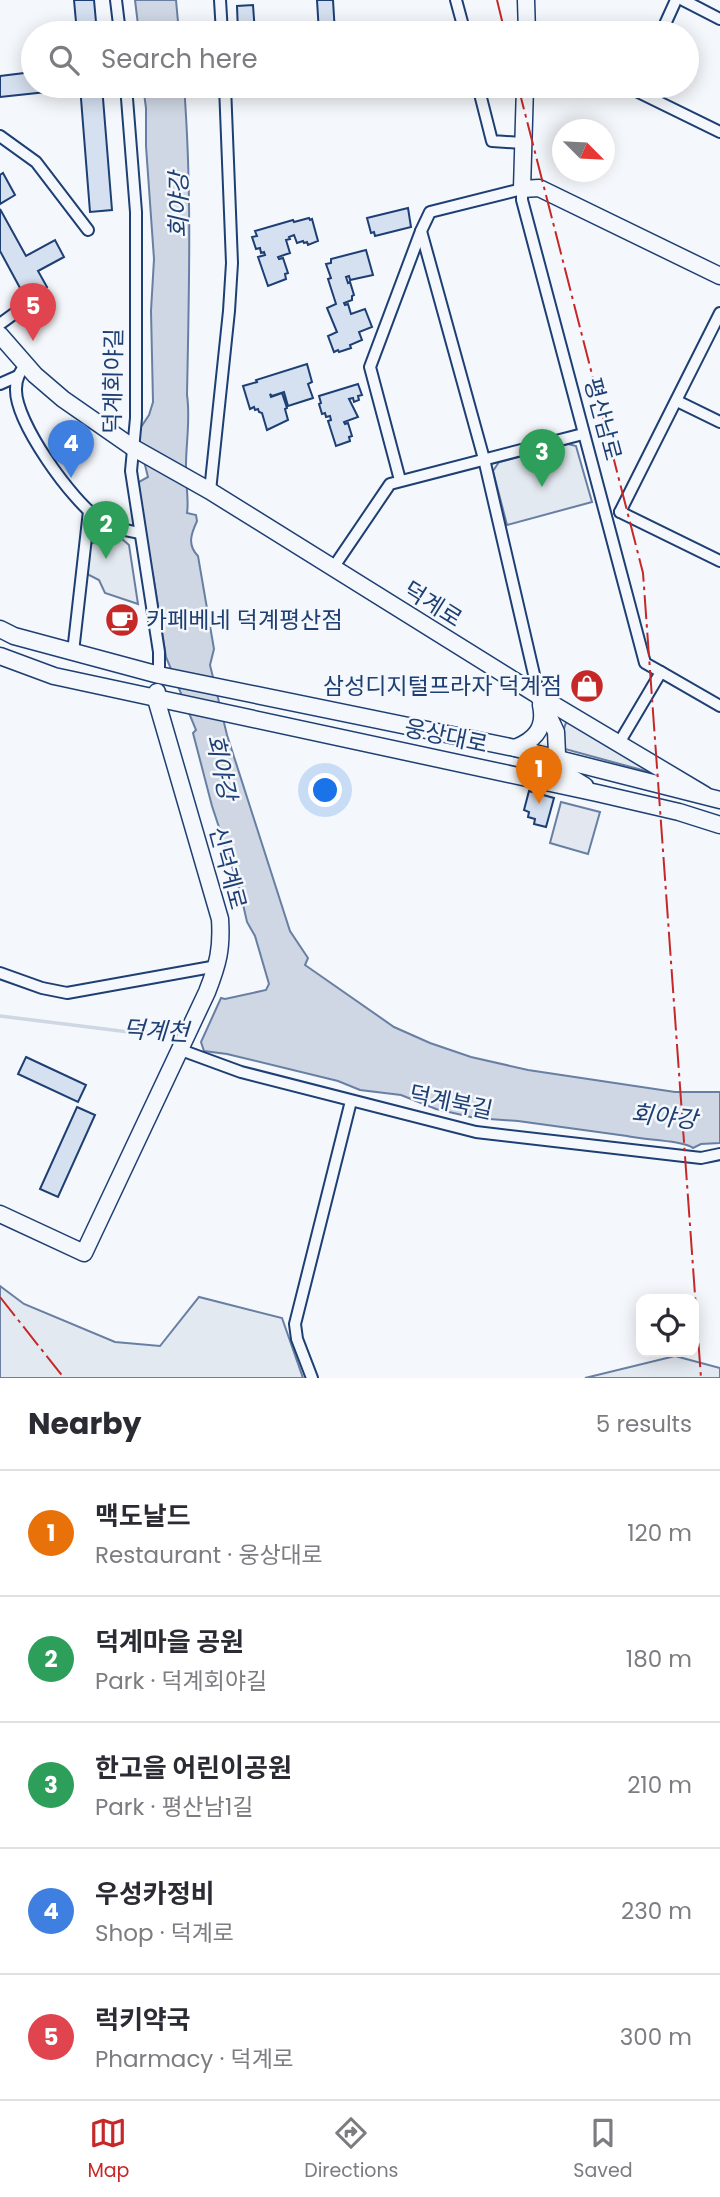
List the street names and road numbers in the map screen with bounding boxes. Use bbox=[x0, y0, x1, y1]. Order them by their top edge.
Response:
street label: 덕계회야길 bbox=[96, 328, 130, 434]
street label: 평산남로 bbox=[577, 374, 629, 464]
street label: 덕계로 bbox=[398, 574, 468, 634]
street label: 웅상대로 bbox=[401, 712, 491, 760]
street label: 신덕계로 bbox=[202, 823, 254, 913]
street label: 덕계북길 bbox=[406, 1078, 496, 1126]

